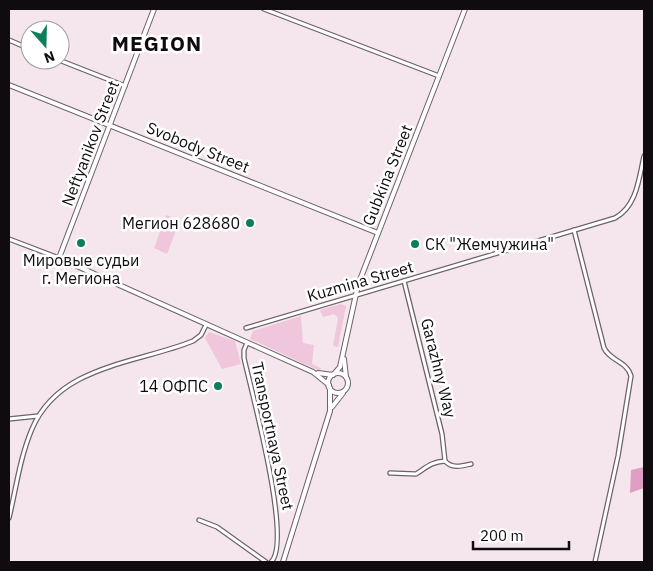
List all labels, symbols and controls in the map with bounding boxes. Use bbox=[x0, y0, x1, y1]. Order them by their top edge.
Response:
north arrow bbox=[20, 20, 70, 70]
district label: MEGION bbox=[112, 29, 202, 57]
text: N bbox=[42, 47, 57, 67]
street label: Neftyanikov Street bbox=[57, 77, 123, 209]
street label: Svobody Street bbox=[144, 117, 252, 177]
street label: Gubkina Street bbox=[358, 122, 416, 228]
place label: Мегион 628680 bbox=[122, 213, 240, 233]
marker: Мегион 628680 bbox=[244, 217, 256, 229]
place label: СК "Жемчужина" bbox=[425, 234, 554, 254]
marker: Мировые судьи г. Мегиона bbox=[75, 237, 87, 249]
marker: СК "Жемчужина" bbox=[409, 238, 421, 250]
place label: Мировые судьи г. Мегиона bbox=[23, 250, 139, 288]
street label: Kuzmina Street bbox=[304, 256, 416, 306]
street label: Garazhny Way bbox=[417, 316, 461, 420]
street label: Transportnaya Street bbox=[248, 360, 298, 512]
place label: 14 ОФПС bbox=[139, 376, 208, 396]
marker: 14 ОФПС bbox=[212, 380, 224, 392]
scale bar bbox=[473, 518, 569, 550]
text: 200 m bbox=[480, 526, 524, 545]

